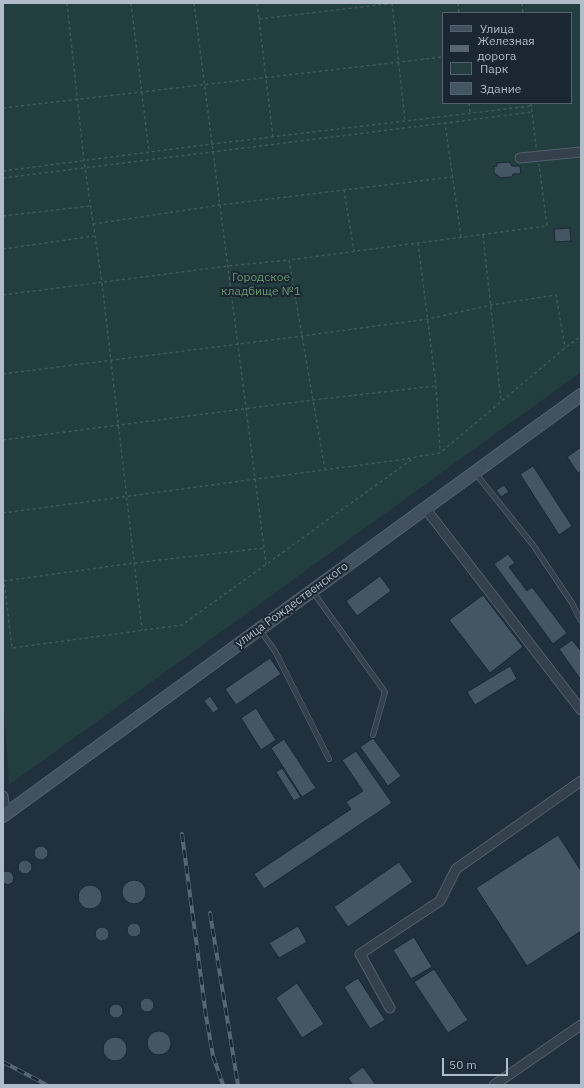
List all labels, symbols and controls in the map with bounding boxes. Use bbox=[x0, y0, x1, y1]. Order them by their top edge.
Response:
legend bbox=[442, 12, 572, 104]
text: Улица bbox=[480, 21, 514, 36]
text: Железная дорога bbox=[477, 33, 535, 63]
text: Парк bbox=[480, 61, 508, 76]
text: Здание bbox=[480, 81, 521, 96]
park label: Городское кладбище №1 bbox=[221, 271, 301, 299]
street label: улица Рождественского bbox=[233, 559, 351, 651]
scale bar bbox=[444, 1050, 510, 1076]
text: 50 m bbox=[449, 1057, 477, 1072]

